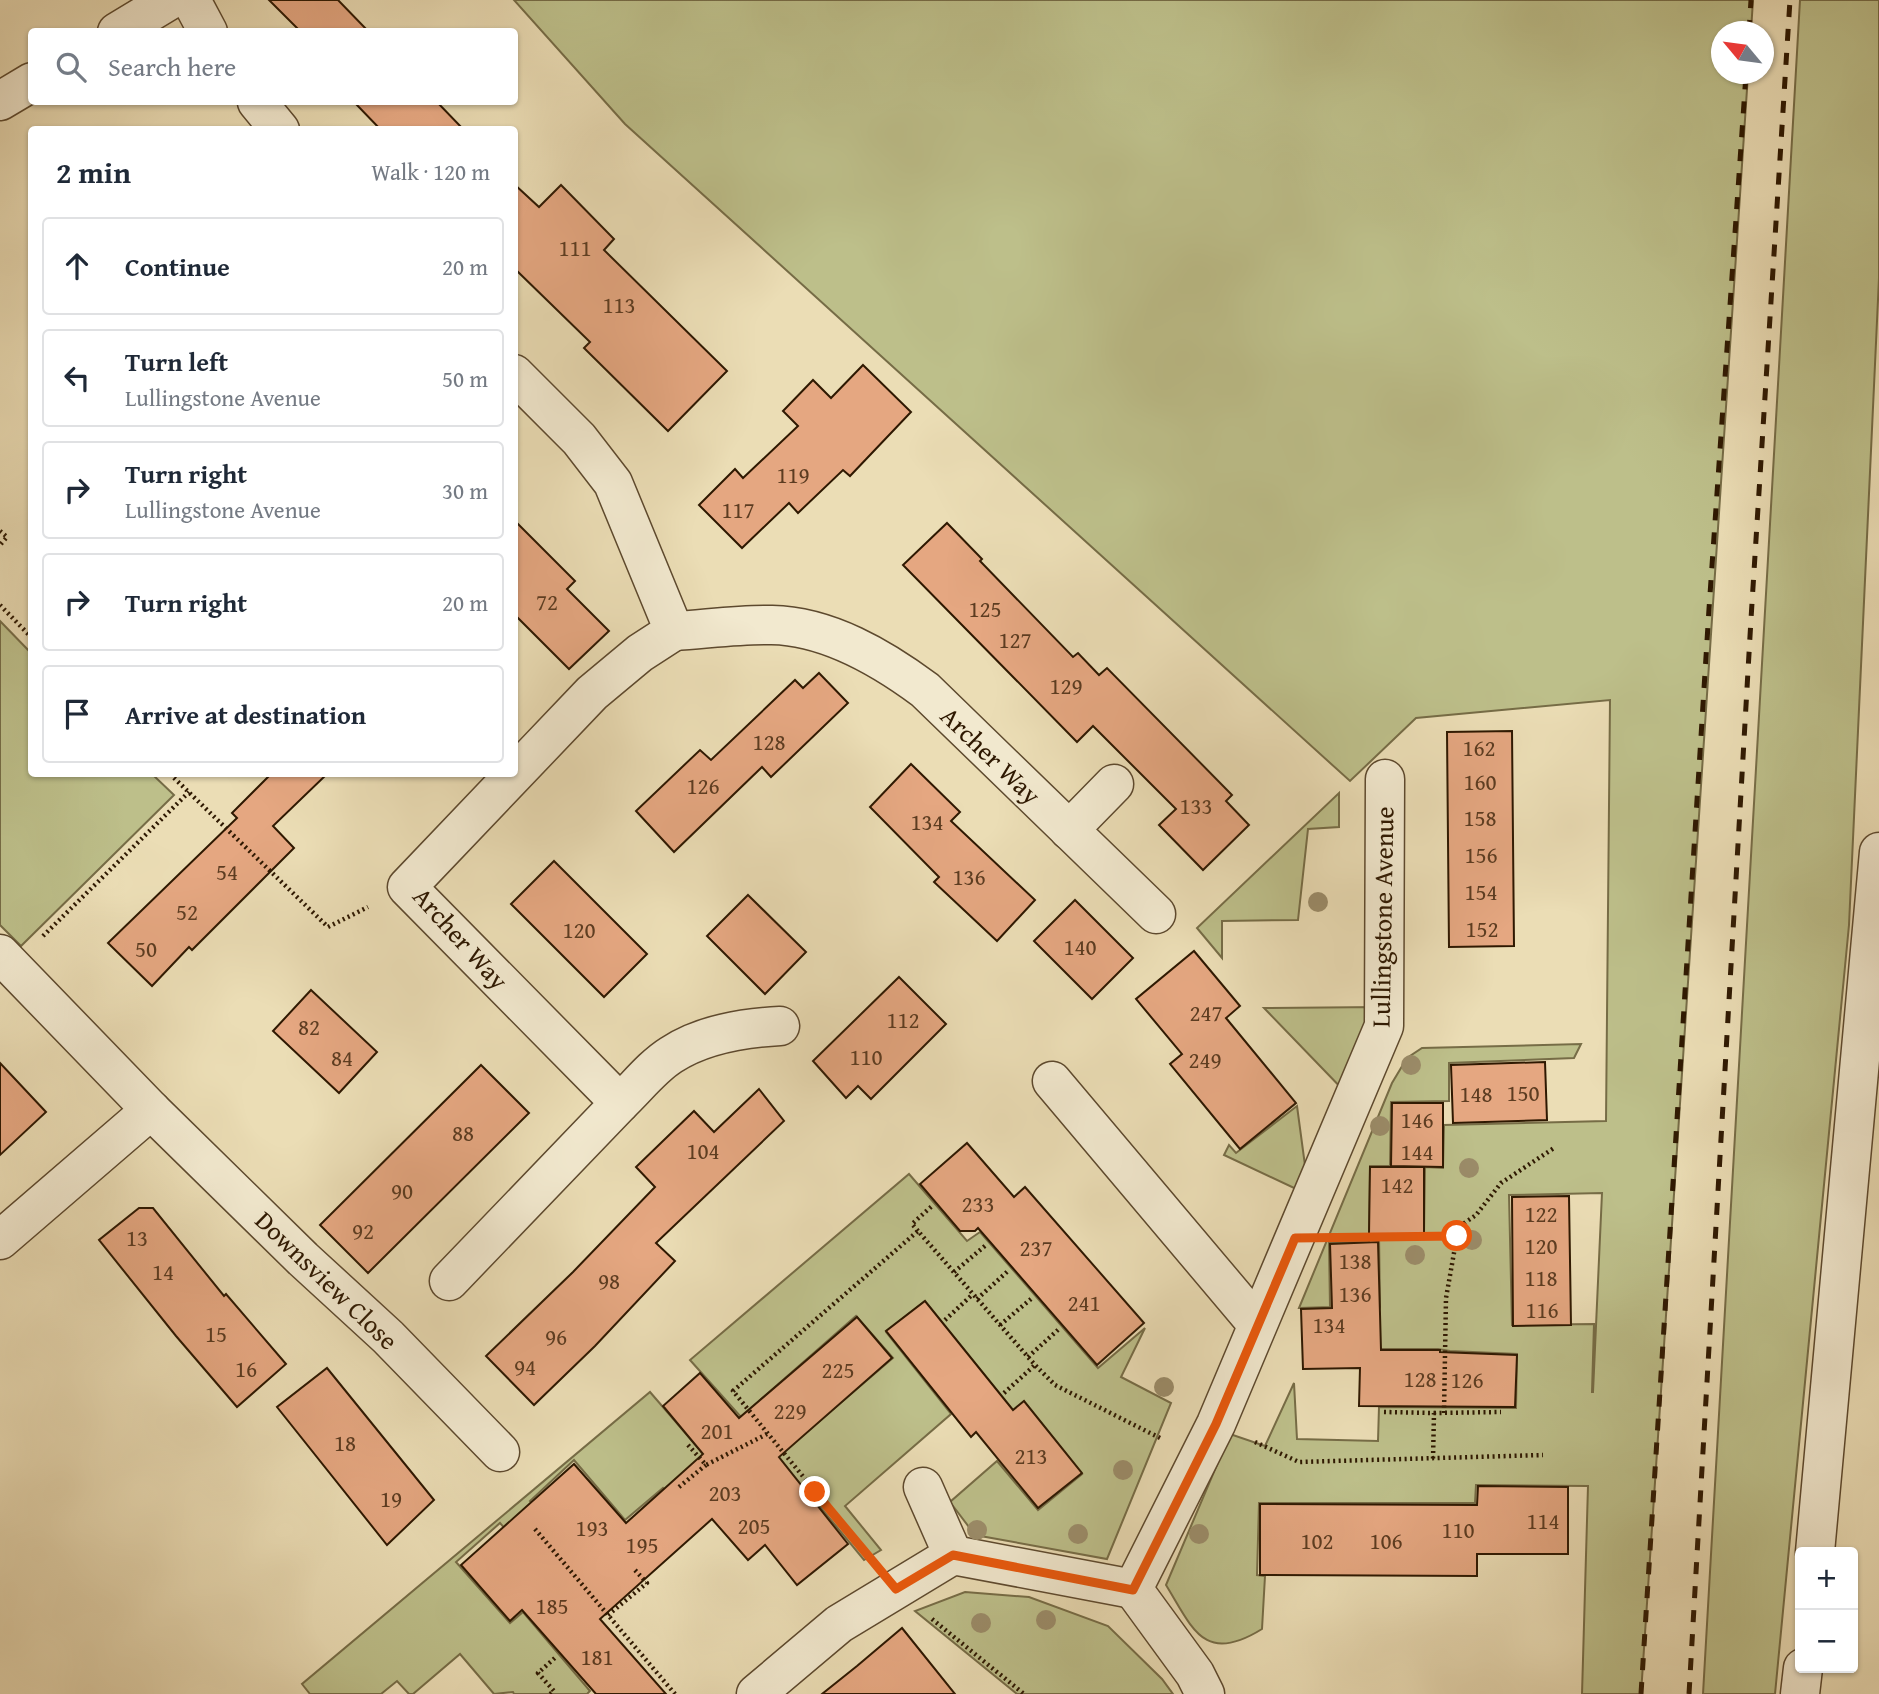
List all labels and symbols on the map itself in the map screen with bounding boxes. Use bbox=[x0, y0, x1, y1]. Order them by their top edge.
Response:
north arrow bbox=[1711, 21, 1774, 84]
house number: 111 bbox=[558, 231, 592, 264]
house number: 113 bbox=[602, 288, 636, 321]
house number: 119 bbox=[776, 458, 810, 491]
house number: 117 bbox=[721, 493, 755, 526]
house number: 72 bbox=[536, 585, 558, 618]
house number: 125 bbox=[968, 592, 1002, 625]
house number: 127 bbox=[998, 623, 1032, 656]
house number: 129 bbox=[1049, 669, 1083, 702]
street label: Archer Way bbox=[932, 697, 1050, 813]
house number: 128 bbox=[752, 725, 786, 758]
house number: 162 bbox=[1462, 731, 1496, 764]
house number: 160 bbox=[1463, 765, 1497, 798]
house number: 126 bbox=[686, 769, 720, 802]
house number: 133 bbox=[1179, 789, 1213, 822]
house number: 158 bbox=[1463, 801, 1497, 834]
house number: 134 bbox=[910, 805, 944, 838]
street label: Lullingstone Avenue bbox=[1361, 806, 1403, 1028]
house number: 156 bbox=[1464, 838, 1498, 871]
house number: 54 bbox=[216, 855, 238, 888]
house number: 136 bbox=[952, 860, 986, 893]
house number: 154 bbox=[1464, 875, 1498, 908]
street label: Archer Way bbox=[404, 878, 518, 998]
house number: 52 bbox=[176, 895, 198, 928]
house number: 152 bbox=[1465, 912, 1499, 945]
house number: 120 bbox=[562, 913, 596, 946]
house number: 140 bbox=[1063, 930, 1097, 963]
house number: 50 bbox=[135, 932, 157, 965]
house number: 247 bbox=[1189, 996, 1223, 1029]
house number: 112 bbox=[886, 1003, 920, 1036]
house number: 82 bbox=[298, 1010, 320, 1043]
house number: 110 bbox=[849, 1040, 883, 1073]
house number: 84 bbox=[331, 1041, 353, 1074]
house number: 249 bbox=[1188, 1043, 1222, 1076]
house number: 150 bbox=[1506, 1076, 1540, 1109]
house number: 148 bbox=[1459, 1077, 1493, 1110]
house number: 146 bbox=[1400, 1103, 1434, 1136]
house number: 88 bbox=[452, 1116, 474, 1149]
house number: 104 bbox=[686, 1134, 720, 1167]
house number: 144 bbox=[1400, 1135, 1434, 1168]
house number: 142 bbox=[1380, 1168, 1414, 1201]
house number: 90 bbox=[391, 1174, 413, 1207]
house number: 233 bbox=[961, 1187, 995, 1220]
house number: 122 bbox=[1524, 1197, 1558, 1230]
street label: Downsview Close bbox=[247, 1201, 407, 1359]
house number: 92 bbox=[352, 1214, 374, 1247]
route start bbox=[1441, 1220, 1472, 1251]
house number: 13 bbox=[126, 1221, 148, 1254]
house number: 120 bbox=[1524, 1229, 1558, 1262]
house number: 237 bbox=[1019, 1231, 1053, 1264]
house number: 138 bbox=[1338, 1244, 1372, 1277]
house number: 14 bbox=[152, 1255, 174, 1288]
house number: 118 bbox=[1524, 1261, 1558, 1294]
house number: 98 bbox=[598, 1264, 620, 1297]
house number: 136 bbox=[1338, 1277, 1372, 1310]
house number: 241 bbox=[1067, 1286, 1101, 1319]
house number: 116 bbox=[1525, 1293, 1559, 1326]
house number: 134 bbox=[1312, 1308, 1346, 1341]
house number: 15 bbox=[205, 1317, 227, 1350]
house number: 96 bbox=[545, 1320, 567, 1353]
house number: 94 bbox=[514, 1350, 536, 1383]
house number: 16 bbox=[235, 1352, 257, 1385]
house number: 225 bbox=[821, 1353, 855, 1386]
house number: 128 bbox=[1403, 1362, 1437, 1395]
house number: 126 bbox=[1450, 1363, 1484, 1396]
house number: 229 bbox=[773, 1394, 807, 1427]
house number: 201 bbox=[700, 1414, 734, 1447]
house number: 18 bbox=[334, 1426, 356, 1459]
house number: 213 bbox=[1014, 1439, 1048, 1472]
house number: 203 bbox=[708, 1476, 742, 1509]
route end bbox=[799, 1476, 830, 1507]
house number: 19 bbox=[380, 1482, 402, 1515]
house number: 114 bbox=[1526, 1504, 1560, 1537]
house number: 205 bbox=[737, 1509, 771, 1542]
house number: 193 bbox=[575, 1511, 609, 1544]
house number: 110 bbox=[1441, 1513, 1475, 1546]
house number: 102 bbox=[1300, 1524, 1334, 1557]
house number: 106 bbox=[1369, 1524, 1403, 1557]
house number: 195 bbox=[625, 1528, 659, 1561]
house number: 185 bbox=[535, 1589, 569, 1622]
house number: 181 bbox=[580, 1640, 614, 1673]

